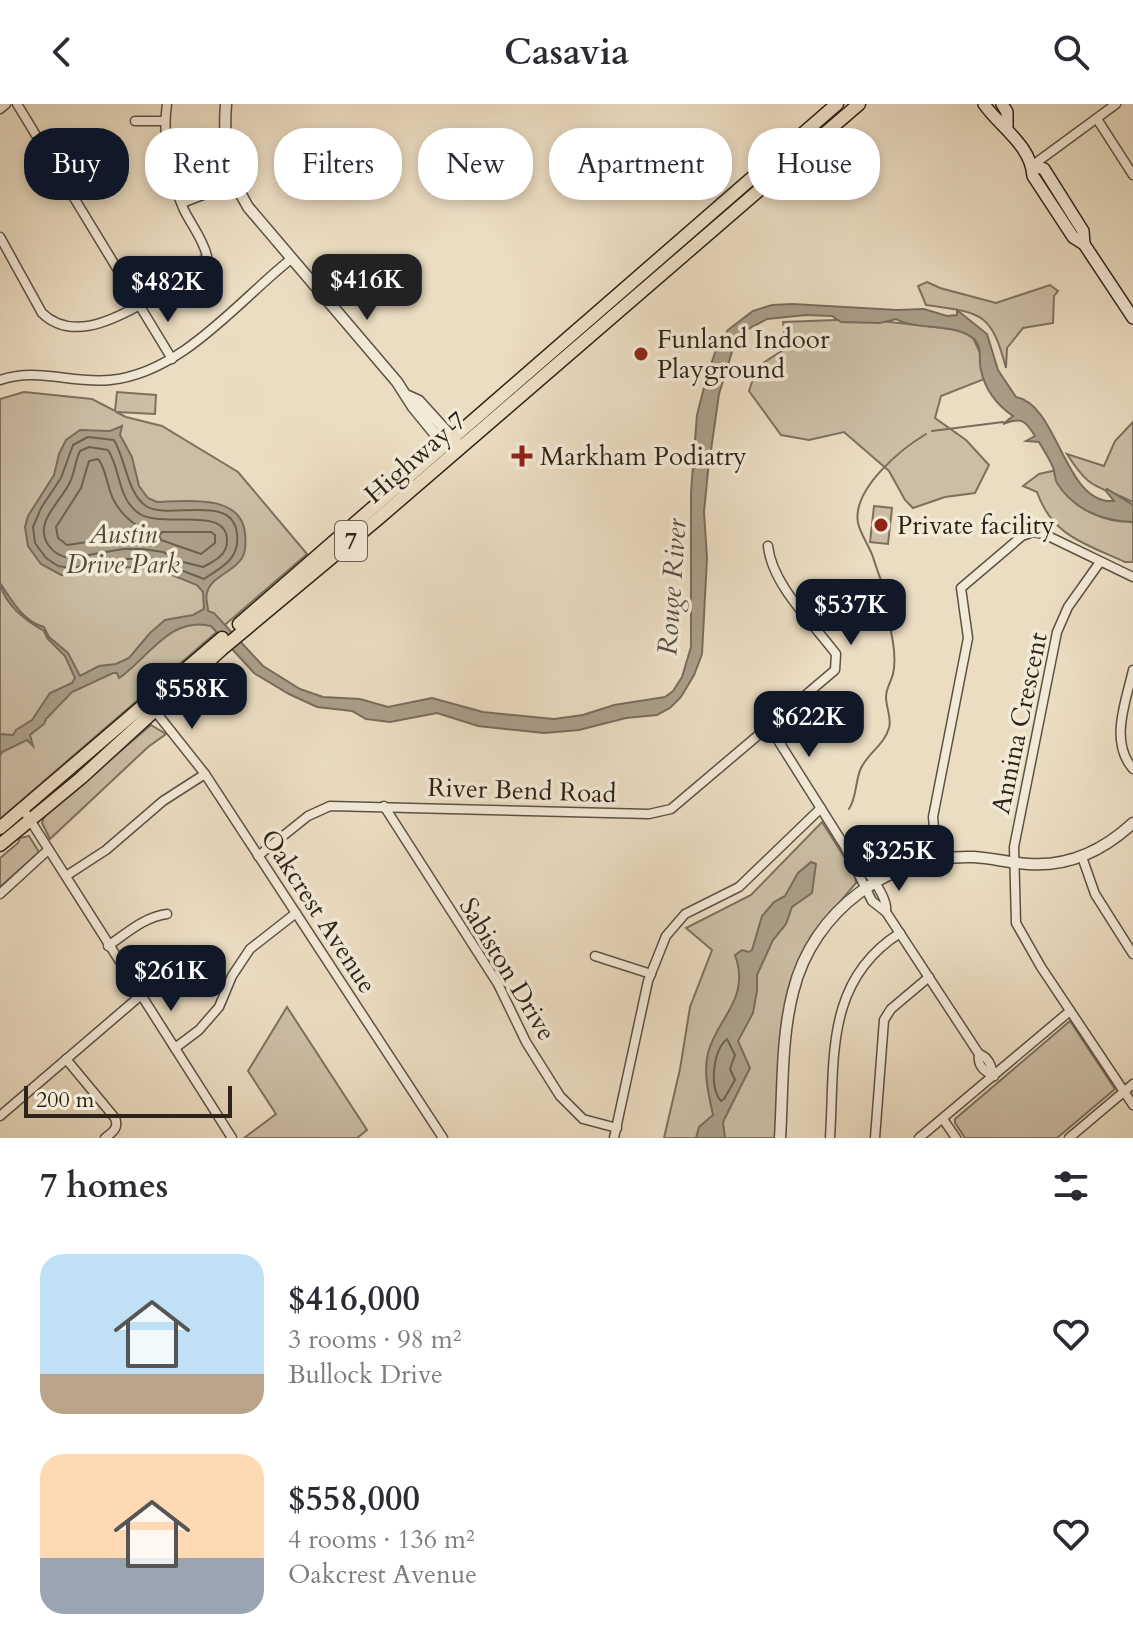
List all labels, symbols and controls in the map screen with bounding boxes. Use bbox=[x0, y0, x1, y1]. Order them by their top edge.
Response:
text: Casavia bbox=[504, 28, 629, 77]
icon: back bbox=[40, 30, 84, 74]
icon: search bbox=[1049, 30, 1093, 74]
chip: Buy bbox=[24, 128, 129, 200]
chip: Rent bbox=[145, 128, 258, 200]
chip: Filters bbox=[274, 128, 402, 200]
chip: New bbox=[418, 128, 533, 200]
chip: Apartment bbox=[549, 128, 732, 200]
chip: House bbox=[748, 128, 880, 200]
pin: $416K bbox=[311, 254, 423, 322]
pin: $482K bbox=[112, 256, 224, 324]
text: $416K bbox=[330, 262, 404, 297]
text: $482K bbox=[131, 264, 205, 299]
place label: Funland Indoor Playground bbox=[657, 322, 830, 387]
marker: Funland Indoor Playground bbox=[632, 345, 650, 363]
street label: Highway 7 bbox=[357, 403, 474, 511]
place label: Markham Podiatry bbox=[540, 439, 747, 474]
marker: Markham Podiatry bbox=[511, 445, 533, 467]
place label: Private facility bbox=[897, 508, 1055, 543]
marker: Private facility bbox=[872, 516, 890, 534]
park label: Austin Drive Park bbox=[66, 517, 180, 582]
water label: Rouge River bbox=[648, 517, 696, 657]
road number: 7 bbox=[335, 521, 367, 561]
pin: $537K bbox=[795, 579, 907, 647]
text: $537K bbox=[814, 587, 888, 622]
street label: Annina Crescent bbox=[983, 629, 1056, 817]
pin: $558K bbox=[136, 663, 248, 731]
text: $558K bbox=[155, 671, 229, 706]
pin: $622K bbox=[753, 691, 865, 759]
text: $622K bbox=[772, 699, 846, 734]
street label: River Bend Road bbox=[427, 770, 617, 811]
street label: Oakcrest Avenue bbox=[252, 822, 385, 1000]
pin: $325K bbox=[843, 825, 955, 893]
text: $325K bbox=[862, 833, 936, 868]
street label: Sabiston Drive bbox=[451, 891, 564, 1047]
pin: $261K bbox=[115, 945, 227, 1013]
text: $261K bbox=[134, 953, 208, 988]
scale bar bbox=[24, 1082, 232, 1118]
text: 200 m bbox=[36, 1085, 94, 1115]
text: 7 homes bbox=[40, 1163, 168, 1209]
icon: filters bbox=[1049, 1164, 1093, 1208]
text: $416,000 bbox=[288, 1276, 420, 1322]
icon: home bbox=[104, 1286, 200, 1382]
icon: heart bbox=[1049, 1312, 1093, 1356]
text: 3 rooms · 98 m² bbox=[288, 1322, 461, 1357]
text: Bullock Drive bbox=[288, 1357, 443, 1392]
text: $558,000 bbox=[288, 1476, 420, 1522]
icon: home bbox=[104, 1486, 200, 1582]
icon: heart bbox=[1049, 1512, 1093, 1556]
text: 4 rooms · 136 m² bbox=[288, 1522, 475, 1557]
text: Oakcrest Avenue bbox=[288, 1557, 477, 1592]

